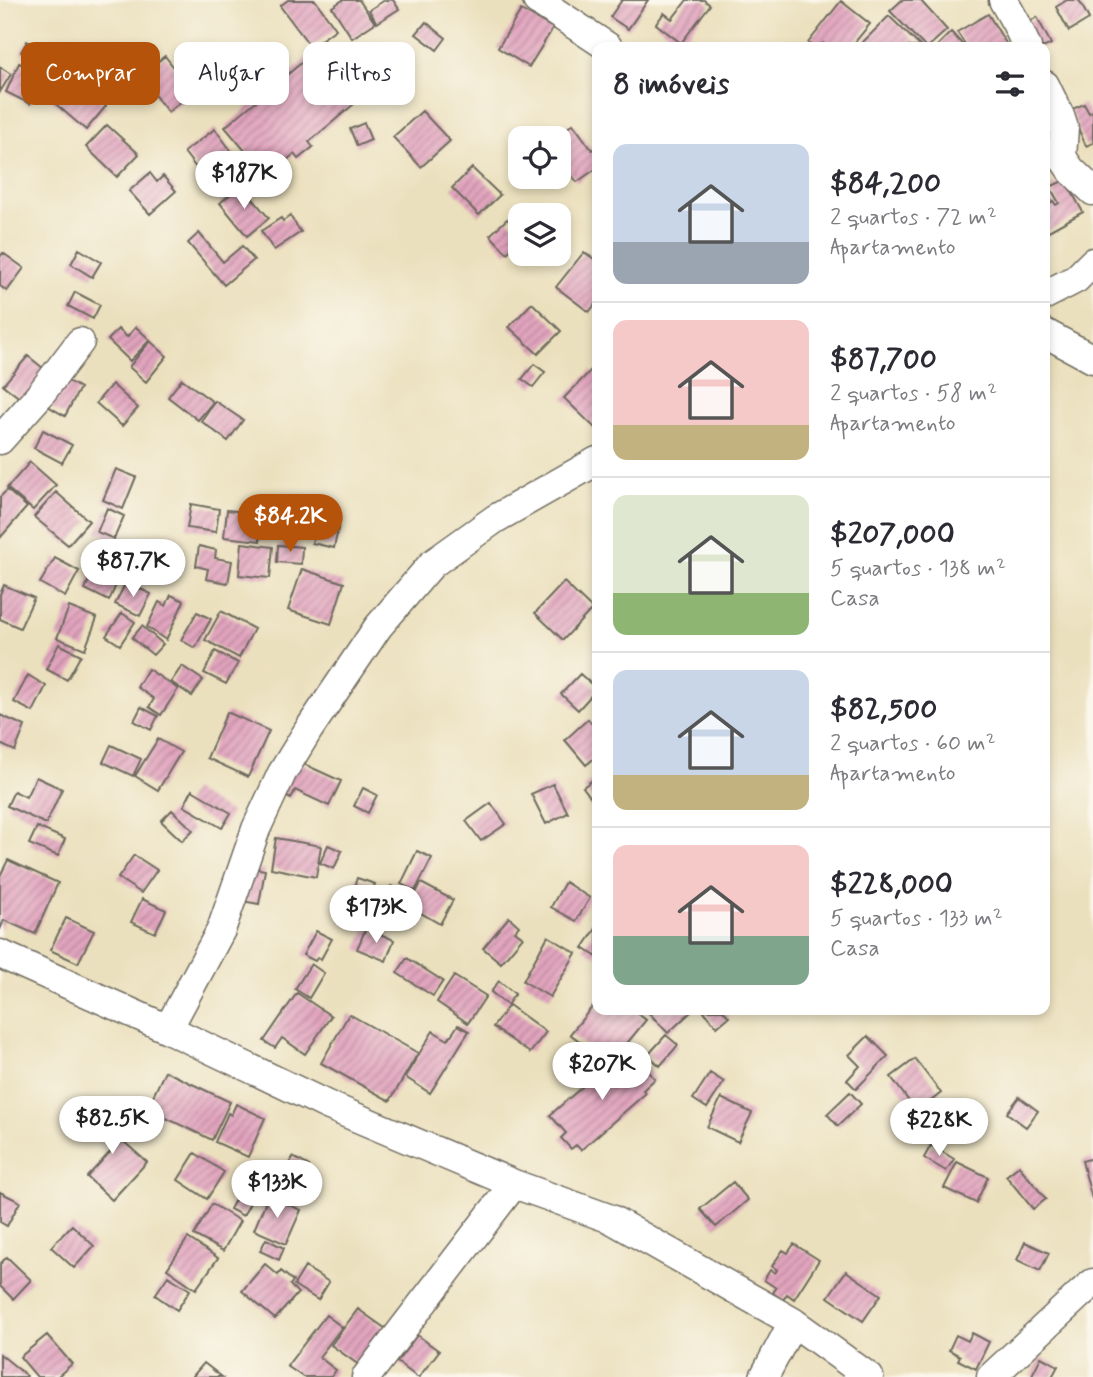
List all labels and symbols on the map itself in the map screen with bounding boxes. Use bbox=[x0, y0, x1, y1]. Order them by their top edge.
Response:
pin: $187K bbox=[195, 152, 293, 211]
pin: $84.2K bbox=[233, 494, 347, 554]
pin: $87.7K bbox=[76, 540, 190, 599]
pin: $173K bbox=[327, 886, 425, 945]
pin: $207K bbox=[553, 1042, 651, 1102]
pin: $82.5K bbox=[55, 1096, 169, 1156]
pin: $228K bbox=[890, 1098, 988, 1158]
pin: $133K bbox=[228, 1160, 326, 1220]

